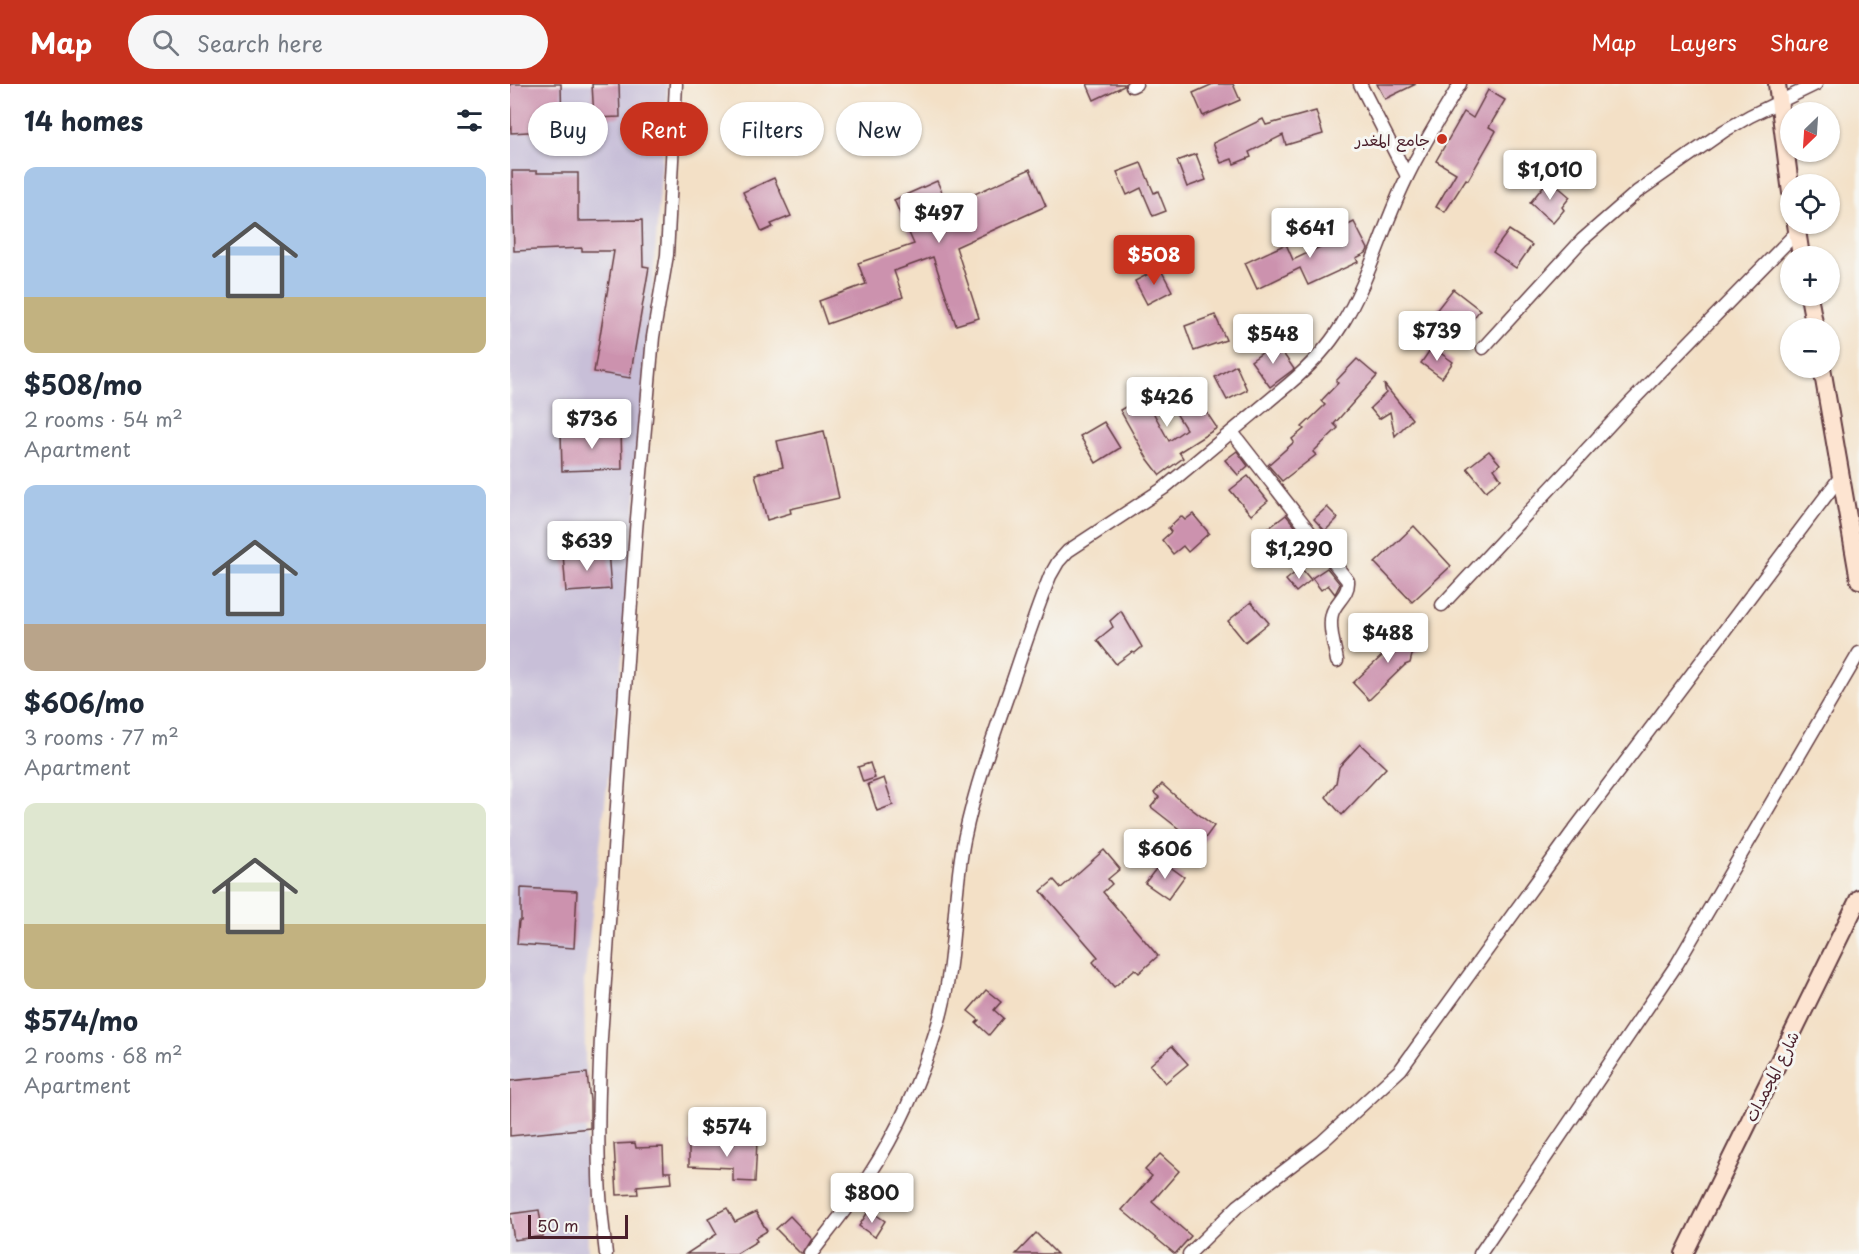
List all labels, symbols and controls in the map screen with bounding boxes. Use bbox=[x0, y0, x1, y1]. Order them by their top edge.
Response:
search box bbox=[128, 15, 548, 69]
text: Map bbox=[30, 21, 92, 64]
icon: search bbox=[149, 26, 182, 59]
text: Search here bbox=[197, 26, 323, 59]
text: Map bbox=[1592, 26, 1636, 58]
text: Layers bbox=[1669, 26, 1737, 58]
text: Share bbox=[1770, 26, 1829, 58]
text: 14 homes bbox=[24, 101, 143, 140]
chip: Buy bbox=[528, 102, 608, 156]
chip: Rent bbox=[620, 102, 708, 156]
chip: Filters bbox=[720, 102, 824, 156]
chip: New bbox=[836, 102, 922, 156]
north arrow bbox=[1780, 102, 1840, 162]
map controls bbox=[1780, 102, 1840, 378]
icon: filters bbox=[453, 104, 486, 137]
place label: جامع المغدر bbox=[1353, 127, 1430, 152]
marker: جامع المغدر bbox=[1435, 132, 1449, 146]
pin: $1,010 bbox=[1501, 150, 1599, 201]
text: $1,010 bbox=[1517, 154, 1583, 184]
button: locate bbox=[1780, 174, 1840, 234]
pin: $497 bbox=[903, 193, 975, 244]
text: $497 bbox=[914, 197, 964, 227]
icon: home bbox=[201, 206, 309, 314]
pin: $641 bbox=[1274, 208, 1346, 259]
text: $641 bbox=[1285, 212, 1335, 242]
pin: $508 bbox=[1118, 235, 1190, 286]
text: $508 bbox=[1128, 239, 1180, 269]
button: + bbox=[1780, 246, 1840, 306]
pin: $739 bbox=[1401, 311, 1473, 362]
pin: $548 bbox=[1237, 314, 1309, 365]
text: $739 bbox=[1413, 315, 1461, 345]
text: $548 bbox=[1247, 318, 1299, 348]
button: − bbox=[1780, 318, 1840, 378]
text: $508/mo bbox=[24, 365, 142, 404]
pin: $426 bbox=[1131, 377, 1203, 428]
text: $426 bbox=[1141, 381, 1193, 411]
pin: $736 bbox=[556, 399, 628, 450]
text: $736 bbox=[566, 403, 618, 433]
text: 2 rooms · 54 m² bbox=[24, 404, 183, 434]
text: Apartment bbox=[24, 434, 131, 464]
pin: $639 bbox=[551, 521, 623, 572]
icon: home bbox=[201, 524, 309, 632]
text: $639 bbox=[561, 525, 613, 555]
pin: $1,290 bbox=[1250, 529, 1348, 580]
text: $1,290 bbox=[1265, 533, 1333, 563]
pin: $488 bbox=[1352, 613, 1424, 664]
text: $488 bbox=[1362, 617, 1414, 647]
text: $606/mo bbox=[24, 683, 144, 722]
text: 3 rooms · 77 m² bbox=[24, 722, 179, 752]
text: Apartment bbox=[24, 752, 131, 782]
pin: $606 bbox=[1129, 829, 1201, 880]
text: $606 bbox=[1138, 833, 1192, 863]
icon: home bbox=[201, 842, 309, 950]
text: $574/mo bbox=[24, 1001, 138, 1040]
street label: شارع المجمدات bbox=[1738, 1026, 1805, 1126]
text: 2 rooms · 68 m² bbox=[24, 1040, 183, 1070]
text: Apartment bbox=[24, 1070, 131, 1100]
pin: $574 bbox=[691, 1107, 763, 1158]
text: $574 bbox=[702, 1111, 752, 1141]
pin: $800 bbox=[836, 1173, 908, 1224]
text: $800 bbox=[845, 1177, 899, 1207]
scale bar bbox=[528, 1212, 628, 1240]
text: 50 m bbox=[537, 1213, 578, 1237]

